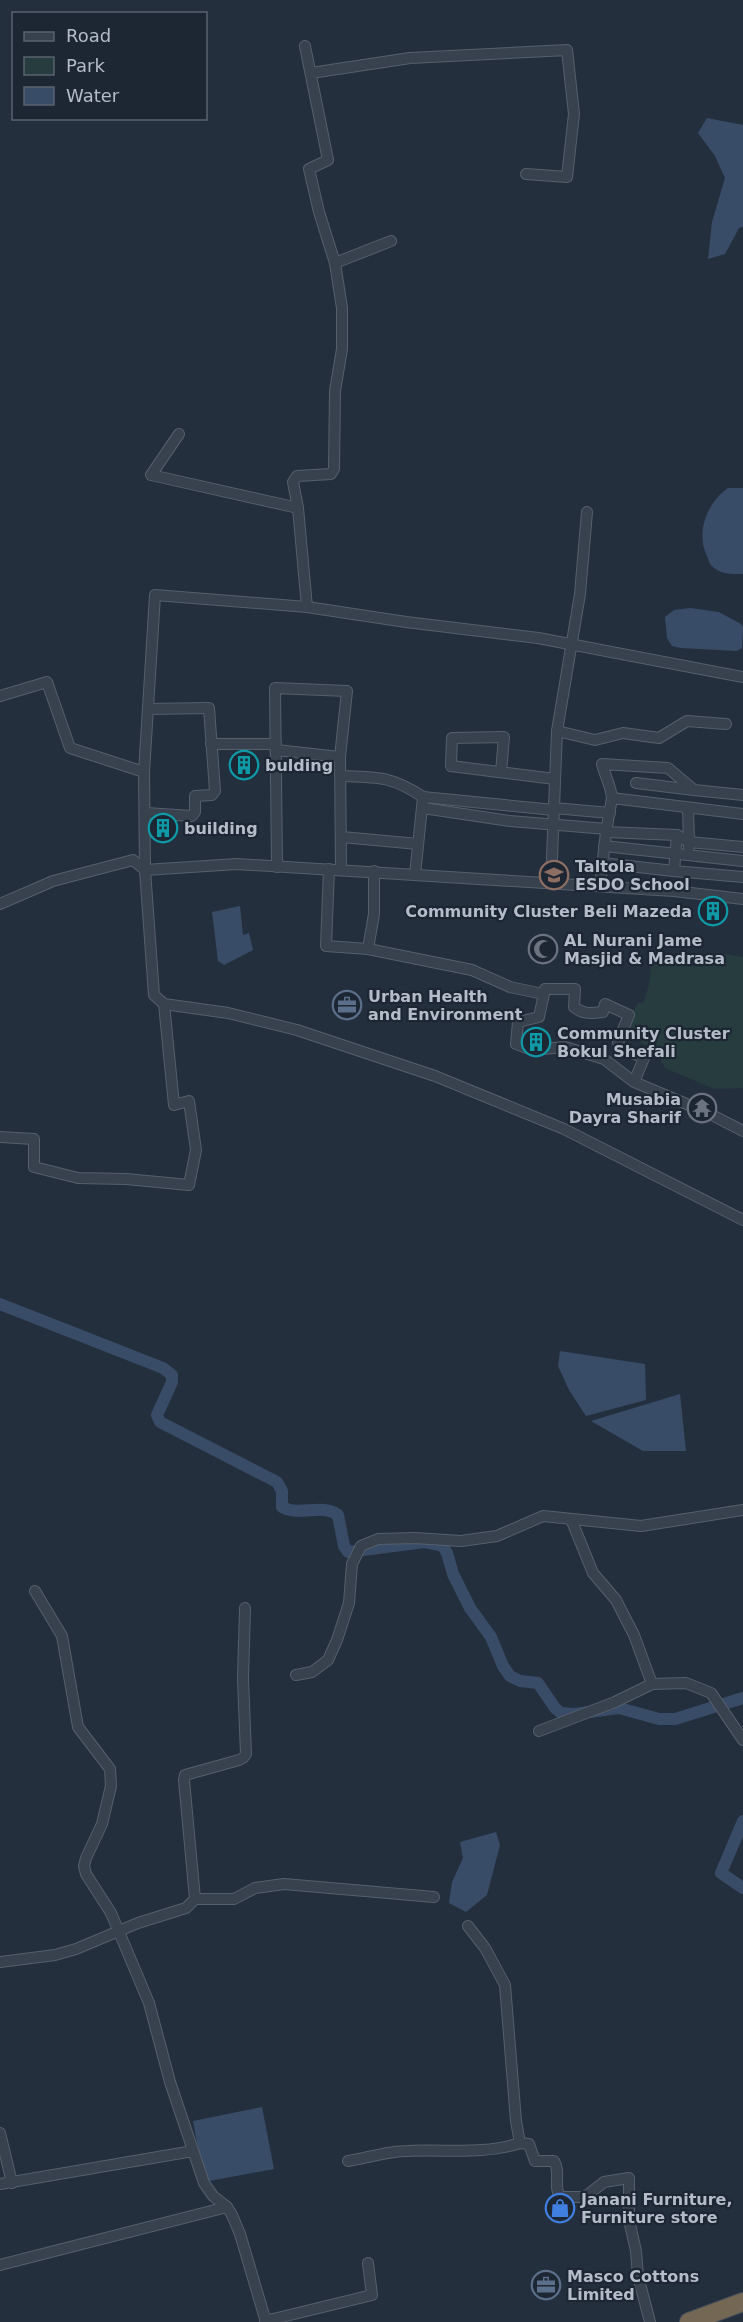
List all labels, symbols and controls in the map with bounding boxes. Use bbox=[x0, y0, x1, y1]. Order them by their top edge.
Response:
legend bbox=[12, 12, 207, 120]
text: Road bbox=[66, 25, 111, 46]
text: Park bbox=[66, 55, 105, 76]
text: Water bbox=[66, 85, 120, 106]
building icon: bulding bbox=[228, 749, 260, 781]
place label: bulding bbox=[265, 756, 333, 775]
building icon: building bbox=[147, 812, 179, 844]
place label: building bbox=[184, 819, 258, 838]
place label: Taltola ESDO School bbox=[575, 857, 690, 894]
school or university icon: Taltola ESDO School bbox=[538, 859, 570, 891]
building icon: Community Cluster Beli Mazeda bbox=[697, 895, 729, 927]
place label: Community Cluster Beli Mazeda bbox=[405, 902, 692, 921]
place label: AL Nurani Jame Masjid & Madrasa bbox=[564, 931, 725, 968]
mosque icon: AL Nurani Jame Masjid & Madrasa bbox=[527, 933, 559, 965]
place label: Urban Health and Environment bbox=[368, 987, 523, 1024]
office icon: Urban Health and Environment bbox=[331, 989, 363, 1021]
place label: Community Cluster Bokul Shefali bbox=[557, 1024, 730, 1061]
building icon: Community Cluster Bokul Shefali bbox=[520, 1026, 552, 1058]
place label: Musabia Dayra Sharif bbox=[569, 1090, 682, 1127]
temple icon: Musabia Dayra Sharif bbox=[686, 1092, 718, 1124]
place label: Janani Furniture, Furniture store bbox=[580, 2190, 733, 2227]
shop icon: Janani Furniture, Furniture store bbox=[544, 2192, 576, 2224]
place label: Masco Cottons Limited bbox=[567, 2267, 699, 2304]
office icon: Masco Cottons Limited bbox=[530, 2269, 562, 2301]

